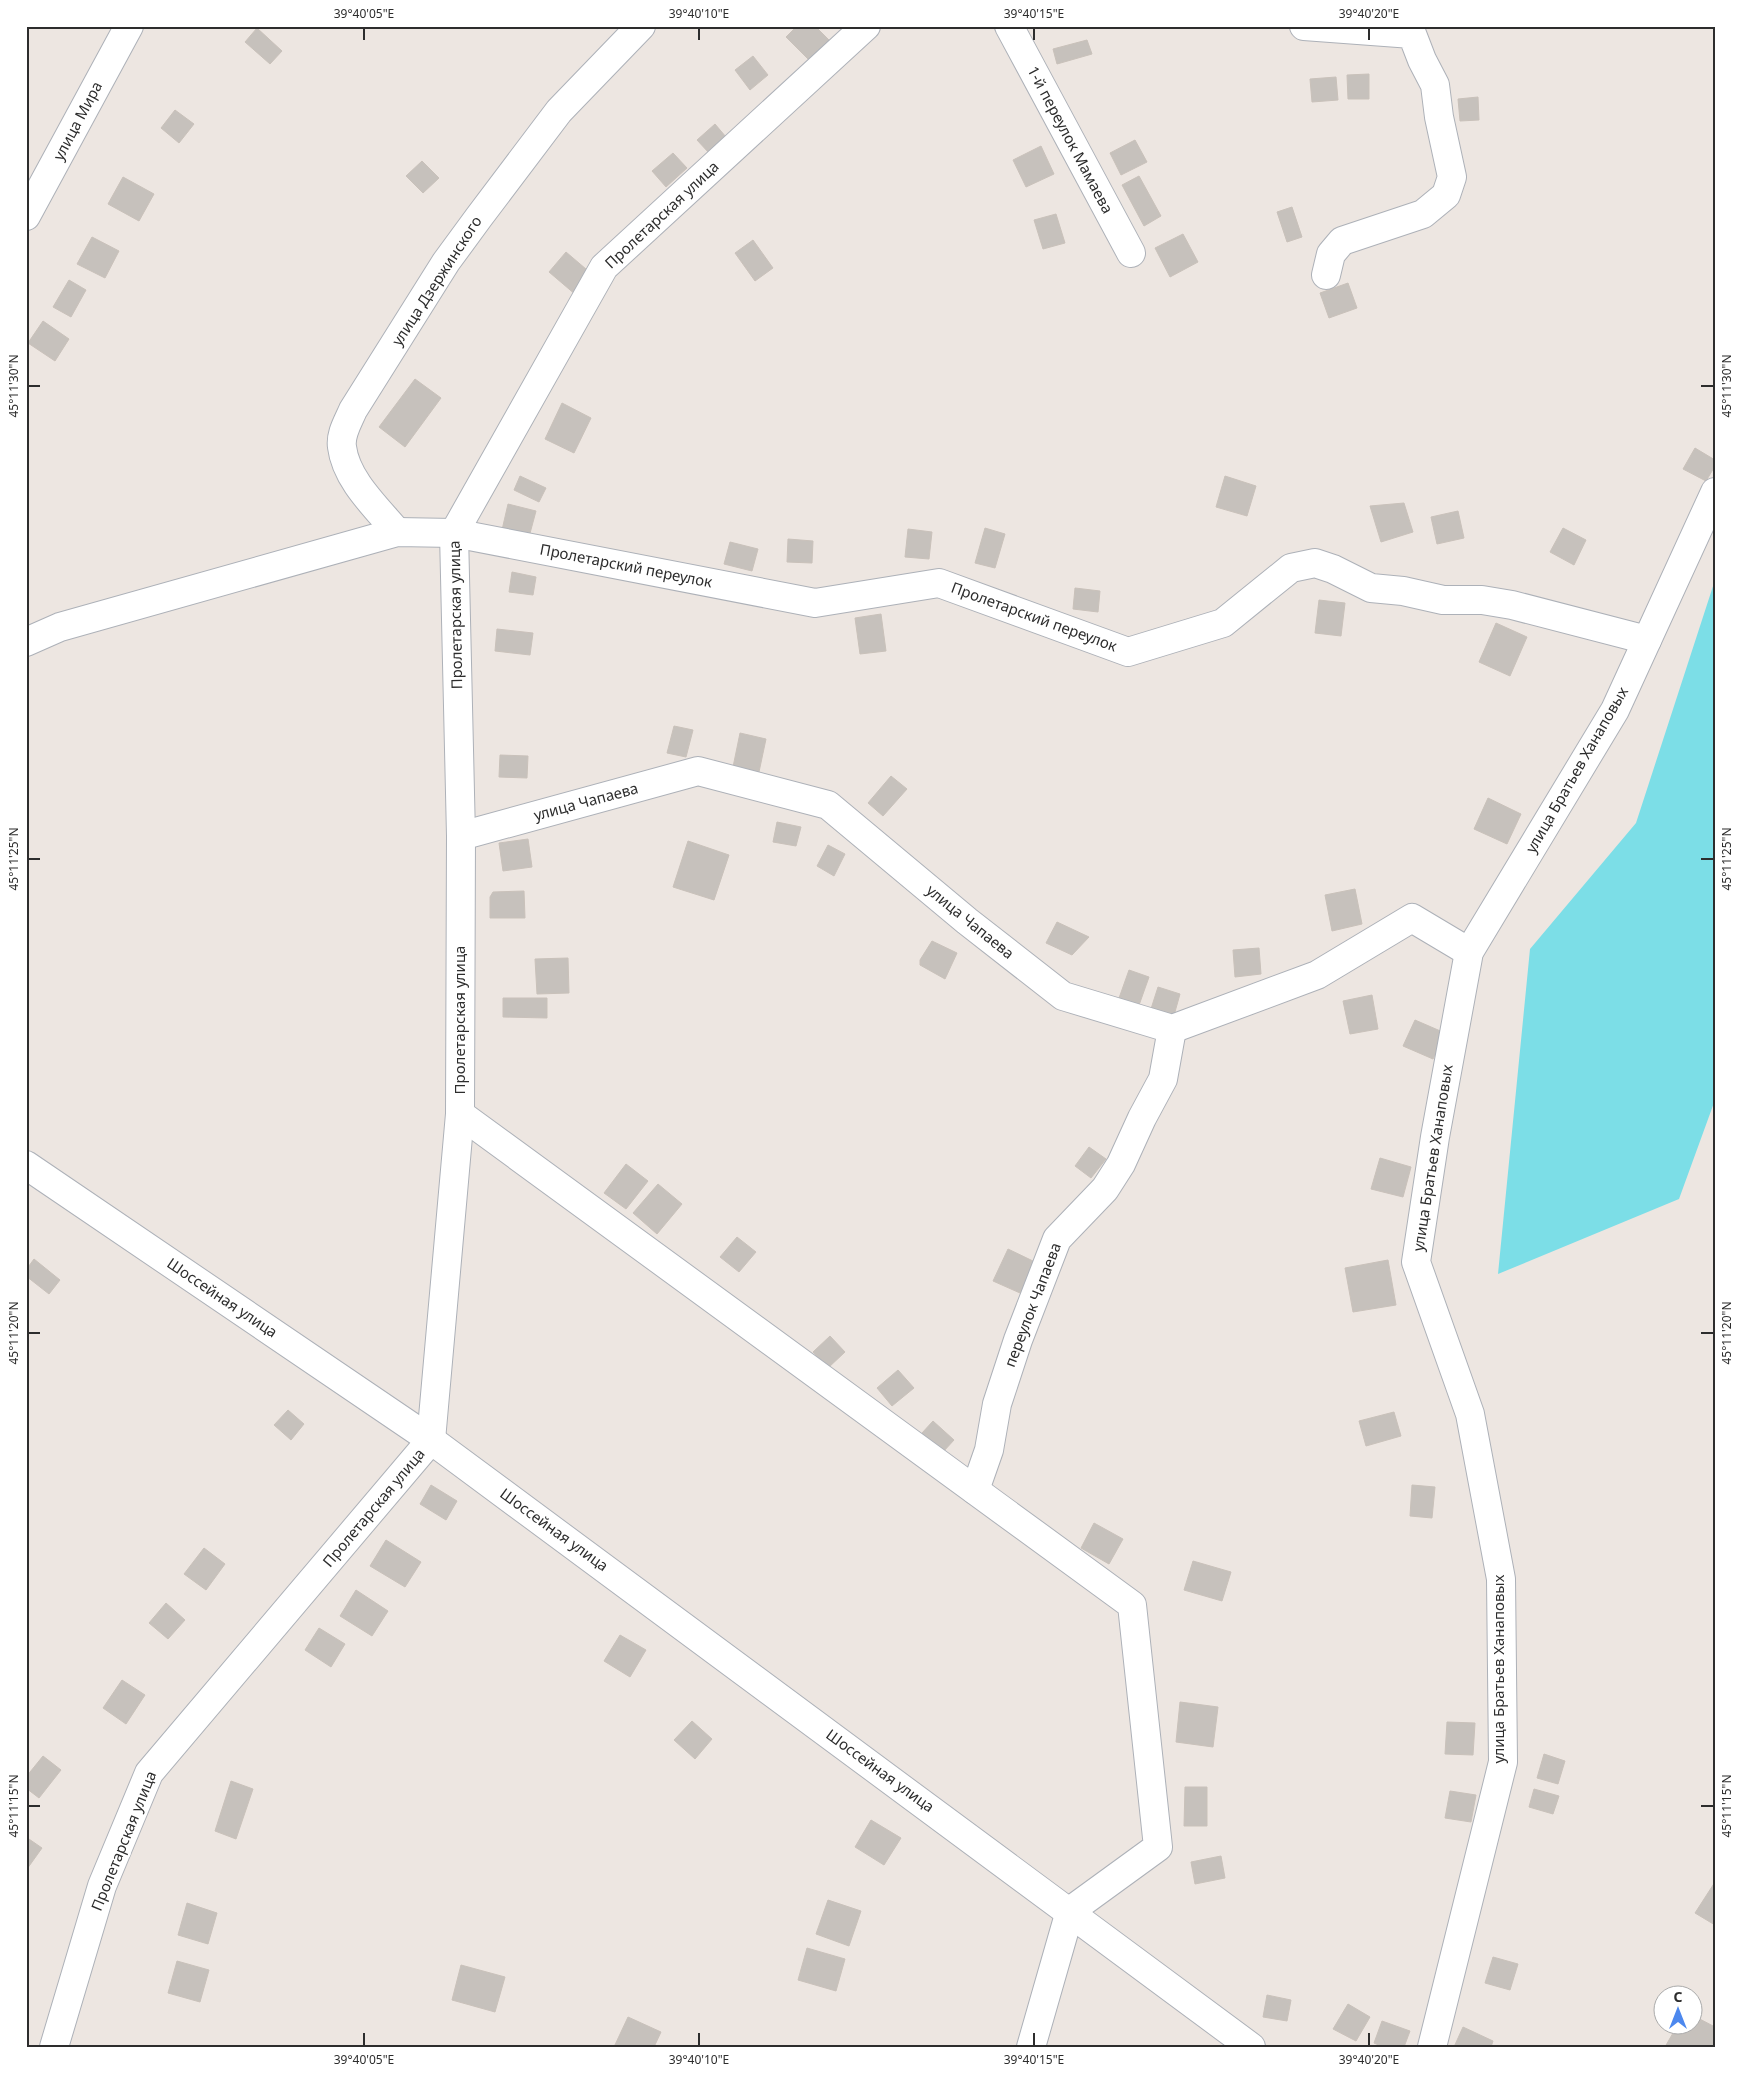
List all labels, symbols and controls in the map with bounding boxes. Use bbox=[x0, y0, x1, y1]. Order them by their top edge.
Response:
text: 39°40'05"E bbox=[334, 5, 394, 22]
text: 39°40'10"E bbox=[669, 5, 729, 22]
text: 39°40'15"E bbox=[1004, 5, 1064, 22]
text: 39°40'20"E bbox=[1339, 5, 1399, 22]
street label: 1-й переулок Мамаева bbox=[1023, 62, 1118, 217]
street label: улица Мира bbox=[48, 78, 106, 164]
street label: Пролетарская улица bbox=[600, 156, 723, 272]
street label: улица Дзержинского bbox=[387, 212, 486, 349]
text: 45°11'30"N bbox=[5, 354, 22, 418]
text: 45°11'30"N bbox=[1718, 354, 1735, 418]
street label: Пролетарский переулок bbox=[538, 538, 714, 592]
street label: Пролетарская улица bbox=[444, 540, 466, 690]
street label: Пролетарский переулок bbox=[949, 577, 1120, 655]
street label: улица Братьев Ханаповых bbox=[1520, 682, 1632, 856]
street label: улица Чапаева bbox=[531, 777, 640, 825]
text: 45°11'25"N bbox=[5, 827, 22, 891]
text: 45°11'25"N bbox=[1718, 827, 1735, 891]
street label: улица Чапаева bbox=[923, 880, 1019, 963]
street label: Пролетарская улица bbox=[449, 946, 469, 1094]
street label: улица Братьев Ханаповых bbox=[1407, 1063, 1457, 1253]
street label: переулок Чапаева bbox=[999, 1240, 1065, 1370]
street label: Шоссейная улица bbox=[163, 1253, 282, 1342]
text: 45°11'20"N bbox=[5, 1301, 22, 1365]
text: 45°11'20"N bbox=[1718, 1301, 1735, 1365]
street label: Пролетарская улица bbox=[318, 1444, 429, 1571]
street label: Шоссейная улица bbox=[496, 1483, 613, 1575]
street label: улица Братьев Ханаповых bbox=[1488, 1574, 1508, 1763]
street label: Шоссейная улица bbox=[822, 1724, 939, 1816]
street label: Пролетарская улица bbox=[86, 1768, 160, 1913]
text: 45°11'15"N bbox=[5, 1774, 22, 1838]
text: 45°11'15"N bbox=[1718, 1774, 1735, 1838]
north arrow bbox=[1654, 1986, 1704, 2036]
text: С bbox=[1673, 1987, 1683, 2006]
text: 39°40'05"E bbox=[334, 2051, 394, 2068]
text: 39°40'10"E bbox=[669, 2051, 729, 2068]
text: 39°40'15"E bbox=[1004, 2051, 1064, 2068]
text: 39°40'20"E bbox=[1339, 2051, 1399, 2068]

